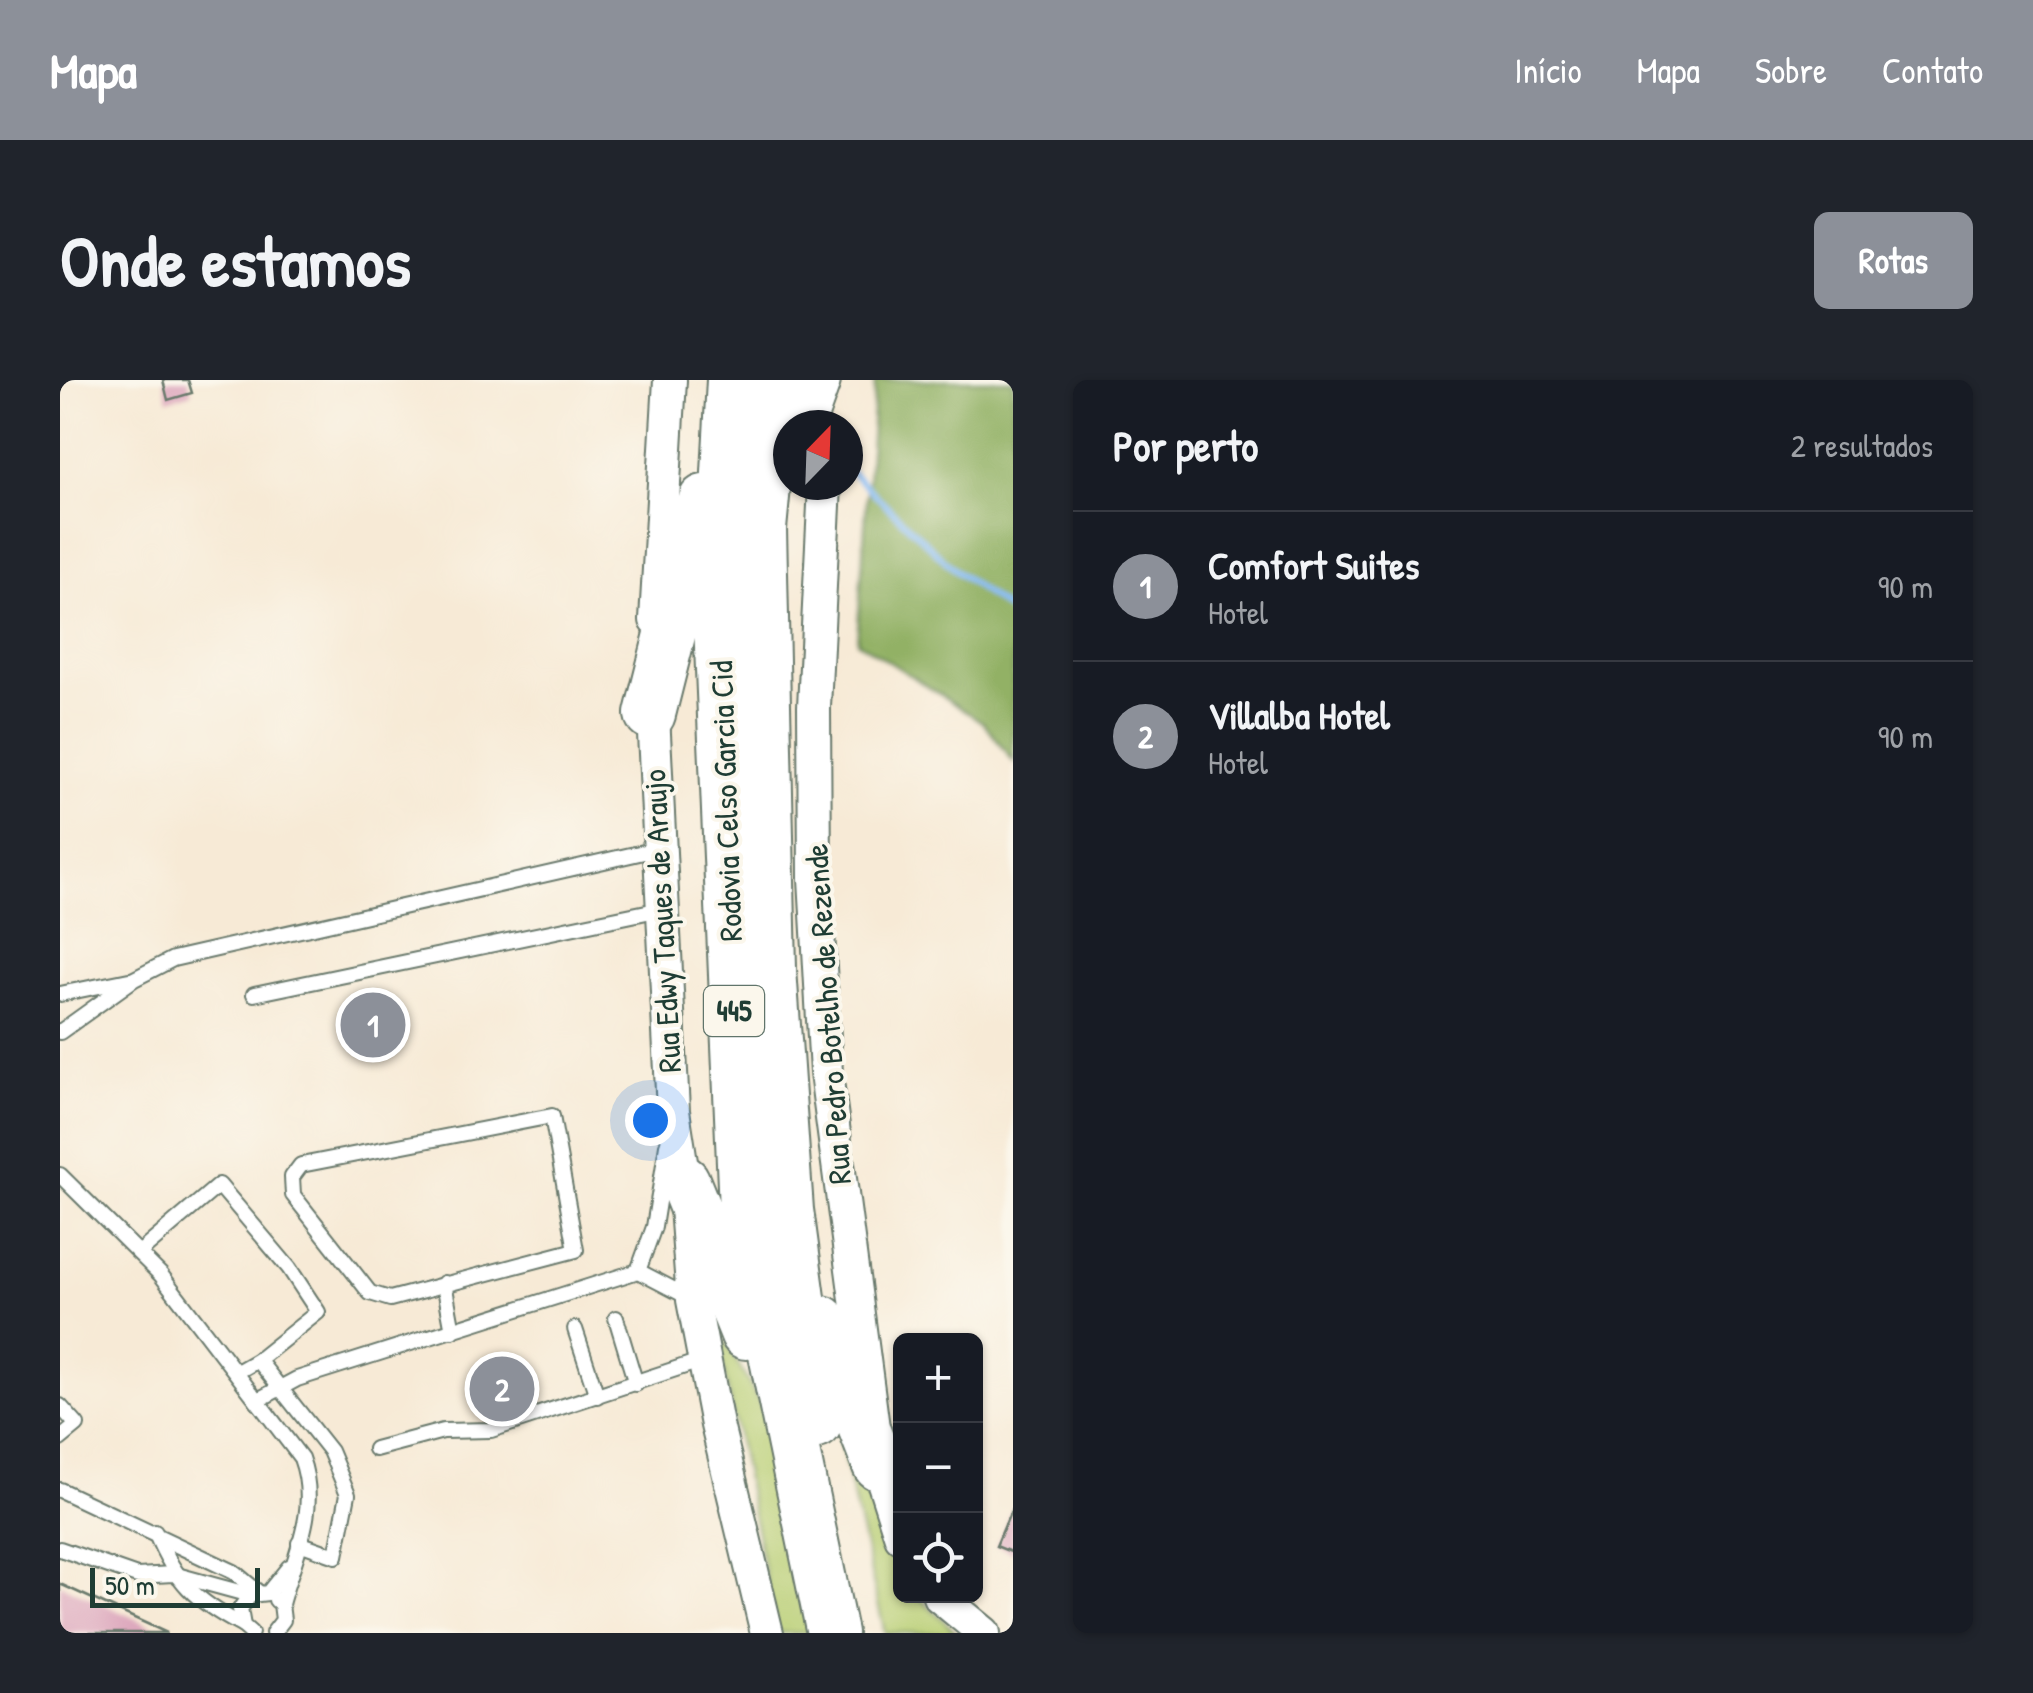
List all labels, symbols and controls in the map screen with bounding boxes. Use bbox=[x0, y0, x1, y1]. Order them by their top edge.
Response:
text: Mapa bbox=[50, 38, 137, 103]
text: Início bbox=[1514, 47, 1582, 94]
text: Mapa bbox=[1637, 47, 1700, 94]
text: Sobre bbox=[1755, 47, 1827, 94]
text: Contato bbox=[1882, 47, 1983, 94]
button: Rotas bbox=[1814, 212, 1973, 309]
text: Onde estamos bbox=[60, 213, 411, 308]
north arrow bbox=[773, 410, 863, 500]
text: Por perto bbox=[1113, 417, 1258, 474]
text: 2 resultados bbox=[1791, 424, 1933, 467]
text: Comfort Suites bbox=[1208, 539, 1419, 591]
text: 1 bbox=[1140, 565, 1151, 608]
text: 90 m bbox=[1878, 565, 1933, 608]
text: Hotel bbox=[1208, 591, 1268, 634]
street label: Rodovia Celso Garcia Cid bbox=[699, 660, 752, 942]
text: Villalba Hotel bbox=[1208, 689, 1390, 741]
text: 2 bbox=[1138, 715, 1153, 758]
text: 90 m bbox=[1878, 715, 1933, 758]
text: Hotel bbox=[1208, 741, 1268, 784]
street label: Rua Edwy Taques de Araujo bbox=[632, 768, 691, 1074]
street label: Rua Pedro Botelho de Rezende bbox=[794, 842, 861, 1186]
road number: 445 bbox=[704, 986, 764, 1036]
pin: 1 bbox=[340, 988, 406, 1062]
your location bbox=[625, 1095, 676, 1146]
map controls bbox=[893, 1333, 983, 1603]
button: + bbox=[893, 1333, 983, 1423]
pin: 2 bbox=[470, 1352, 534, 1426]
button: − bbox=[893, 1423, 983, 1513]
button: locate bbox=[893, 1513, 983, 1603]
scale bar bbox=[90, 1563, 260, 1608]
text: 50 m bbox=[105, 1566, 155, 1604]

